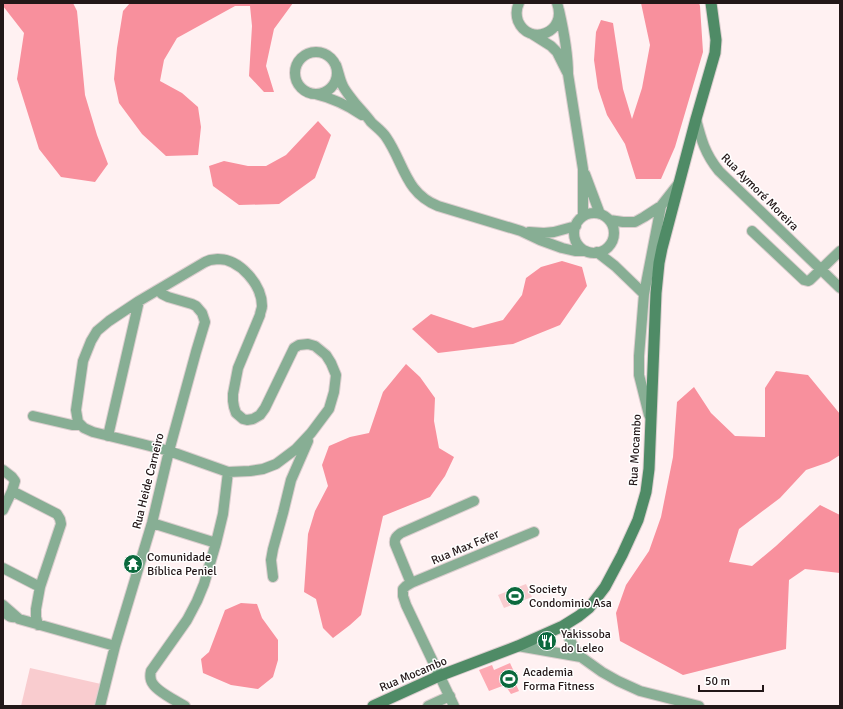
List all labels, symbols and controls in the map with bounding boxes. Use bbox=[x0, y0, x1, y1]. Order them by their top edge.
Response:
street label: Rua Aymoré Moreira bbox=[718, 150, 802, 234]
street label: Rua Mocambo bbox=[626, 414, 645, 486]
street label: Rua Heide Carneiro bbox=[129, 432, 168, 531]
street label: Rua Max Fefer bbox=[429, 526, 502, 569]
place label: Comunidade Bíblica Peniel bbox=[147, 550, 217, 579]
temple icon: Comunidade Bíblica Peniel bbox=[122, 553, 144, 575]
place label: Society Condominio Asa bbox=[529, 582, 612, 611]
sports icon: Society Condominio Asa bbox=[504, 585, 526, 607]
place label: Yakissoba do Leleo bbox=[561, 627, 611, 656]
restaurant icon: Yakissoba do Leleo bbox=[536, 630, 558, 652]
street label: Rua Mocambo bbox=[377, 653, 449, 695]
place label: Academia Forma Fitness bbox=[523, 665, 595, 694]
scale bar bbox=[699, 667, 763, 693]
sports icon: Academia Forma Fitness bbox=[498, 668, 520, 690]
text: 50 m bbox=[705, 674, 730, 689]

